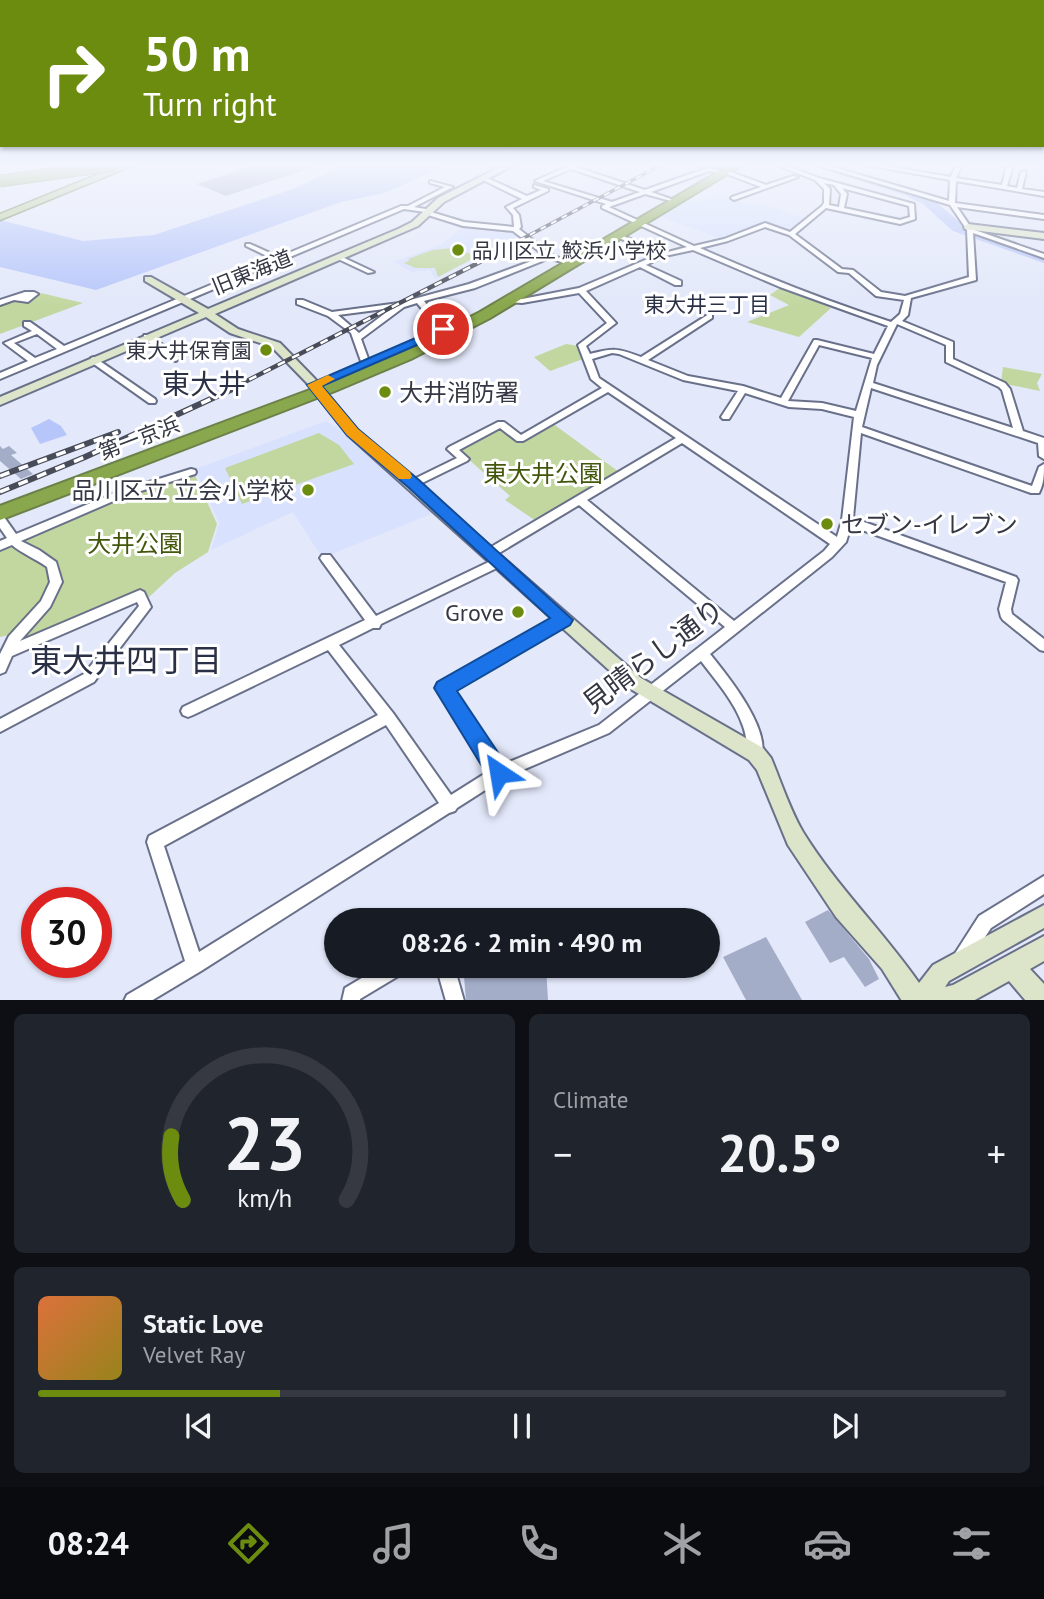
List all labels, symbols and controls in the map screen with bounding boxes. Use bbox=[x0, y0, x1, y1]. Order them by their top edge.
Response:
text: 50 m bbox=[143, 21, 250, 85]
icon: right bbox=[28, 28, 119, 119]
text: Turn right bbox=[143, 83, 277, 125]
place label: 品川区立 鮫浜小学校 bbox=[472, 237, 667, 264]
marker: 品川区立 鮫浜小学校 bbox=[450, 242, 466, 258]
street label: 旧東海道 bbox=[208, 244, 296, 300]
district label: 東大井三丁目 bbox=[644, 291, 770, 318]
pin bbox=[413, 299, 473, 359]
icon: arrive bbox=[424, 310, 462, 348]
place label: 東大井保育園 bbox=[126, 337, 252, 364]
marker: 東大井保育園 bbox=[258, 342, 274, 358]
district label: 東大井 bbox=[162, 365, 246, 402]
place label: 大井消防署 bbox=[399, 377, 519, 408]
marker: 大井消防署 bbox=[377, 384, 393, 400]
street label: 第一京浜 bbox=[95, 410, 183, 466]
park label: 東大井公園 bbox=[483, 458, 603, 489]
place label: 品川区立 立会小学校 bbox=[72, 475, 294, 506]
marker: 品川区立 立会小学校 bbox=[300, 482, 316, 498]
place label: セブン-イレブン bbox=[841, 509, 1018, 540]
marker: セブン-イレブン bbox=[819, 516, 835, 532]
park label: 大井公園 bbox=[87, 528, 183, 559]
street label: 見晴らし通り bbox=[575, 590, 731, 720]
place label: Grove bbox=[445, 597, 504, 628]
marker: Grove bbox=[510, 604, 526, 620]
district label: 東大井四丁目 bbox=[30, 639, 222, 681]
position arrow bbox=[462, 736, 536, 810]
speed limit sign: 30 bbox=[21, 887, 112, 978]
text: 08:26 · 2 min · 490 m bbox=[402, 926, 642, 959]
text: Climate bbox=[553, 1085, 628, 1114]
text: 23 bbox=[223, 1096, 306, 1190]
text: 20.5° bbox=[718, 1119, 841, 1186]
text: − bbox=[553, 1129, 572, 1178]
text: + bbox=[987, 1129, 1006, 1178]
text: km/h bbox=[237, 1181, 292, 1213]
text: Static Love bbox=[143, 1307, 264, 1340]
text: Velvet Ray bbox=[143, 1340, 245, 1369]
icon: previous bbox=[180, 1407, 218, 1445]
icon: pause bbox=[503, 1407, 541, 1445]
icon: next bbox=[826, 1407, 864, 1445]
icon: directions bbox=[224, 1519, 273, 1568]
icon: music bbox=[369, 1519, 418, 1568]
icon: phone bbox=[514, 1519, 563, 1568]
icon: climate bbox=[658, 1519, 707, 1568]
icon: car bbox=[803, 1519, 852, 1568]
icon: filters bbox=[947, 1519, 996, 1568]
text: 08:24 bbox=[48, 1522, 129, 1564]

